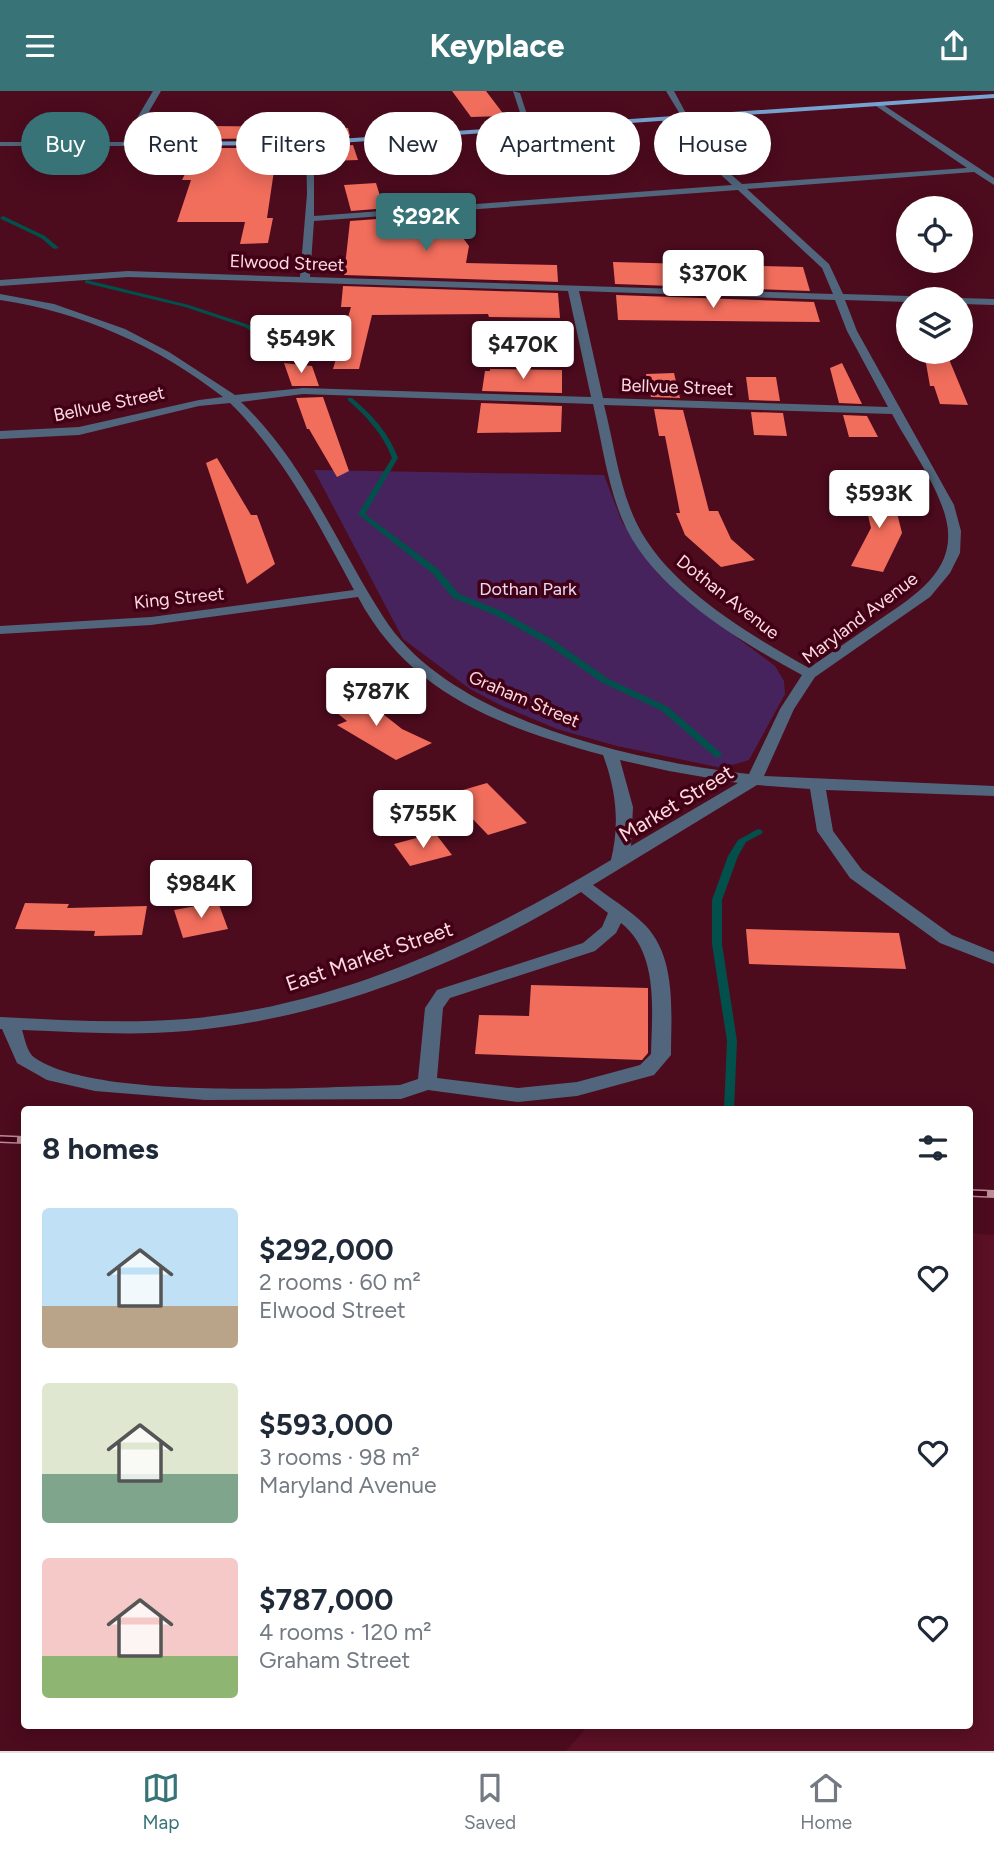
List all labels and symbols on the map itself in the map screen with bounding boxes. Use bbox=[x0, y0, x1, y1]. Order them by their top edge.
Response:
pin: $292K bbox=[377, 193, 475, 253]
street label: Elwood Street bbox=[229, 250, 345, 276]
pin: $370K bbox=[664, 251, 762, 310]
pin: $549K bbox=[252, 315, 350, 375]
pin: $470K bbox=[474, 321, 572, 381]
street label: Bellvue Street bbox=[620, 374, 734, 400]
street label: Bellvue Street bbox=[52, 381, 167, 426]
pin: $593K bbox=[830, 471, 928, 530]
street label: Dothan Avenue bbox=[672, 550, 784, 644]
street label: Maryland Avenue bbox=[798, 567, 922, 669]
park label: Dothan Park bbox=[479, 578, 577, 600]
street label: King Street bbox=[133, 582, 225, 614]
street label: Graham Street bbox=[465, 666, 583, 732]
pin: $787K bbox=[327, 669, 425, 728]
street label: Market Street bbox=[614, 759, 738, 847]
pin: $755K bbox=[374, 791, 472, 850]
pin: $984K bbox=[152, 861, 250, 920]
street label: East Market Street bbox=[282, 916, 456, 996]

